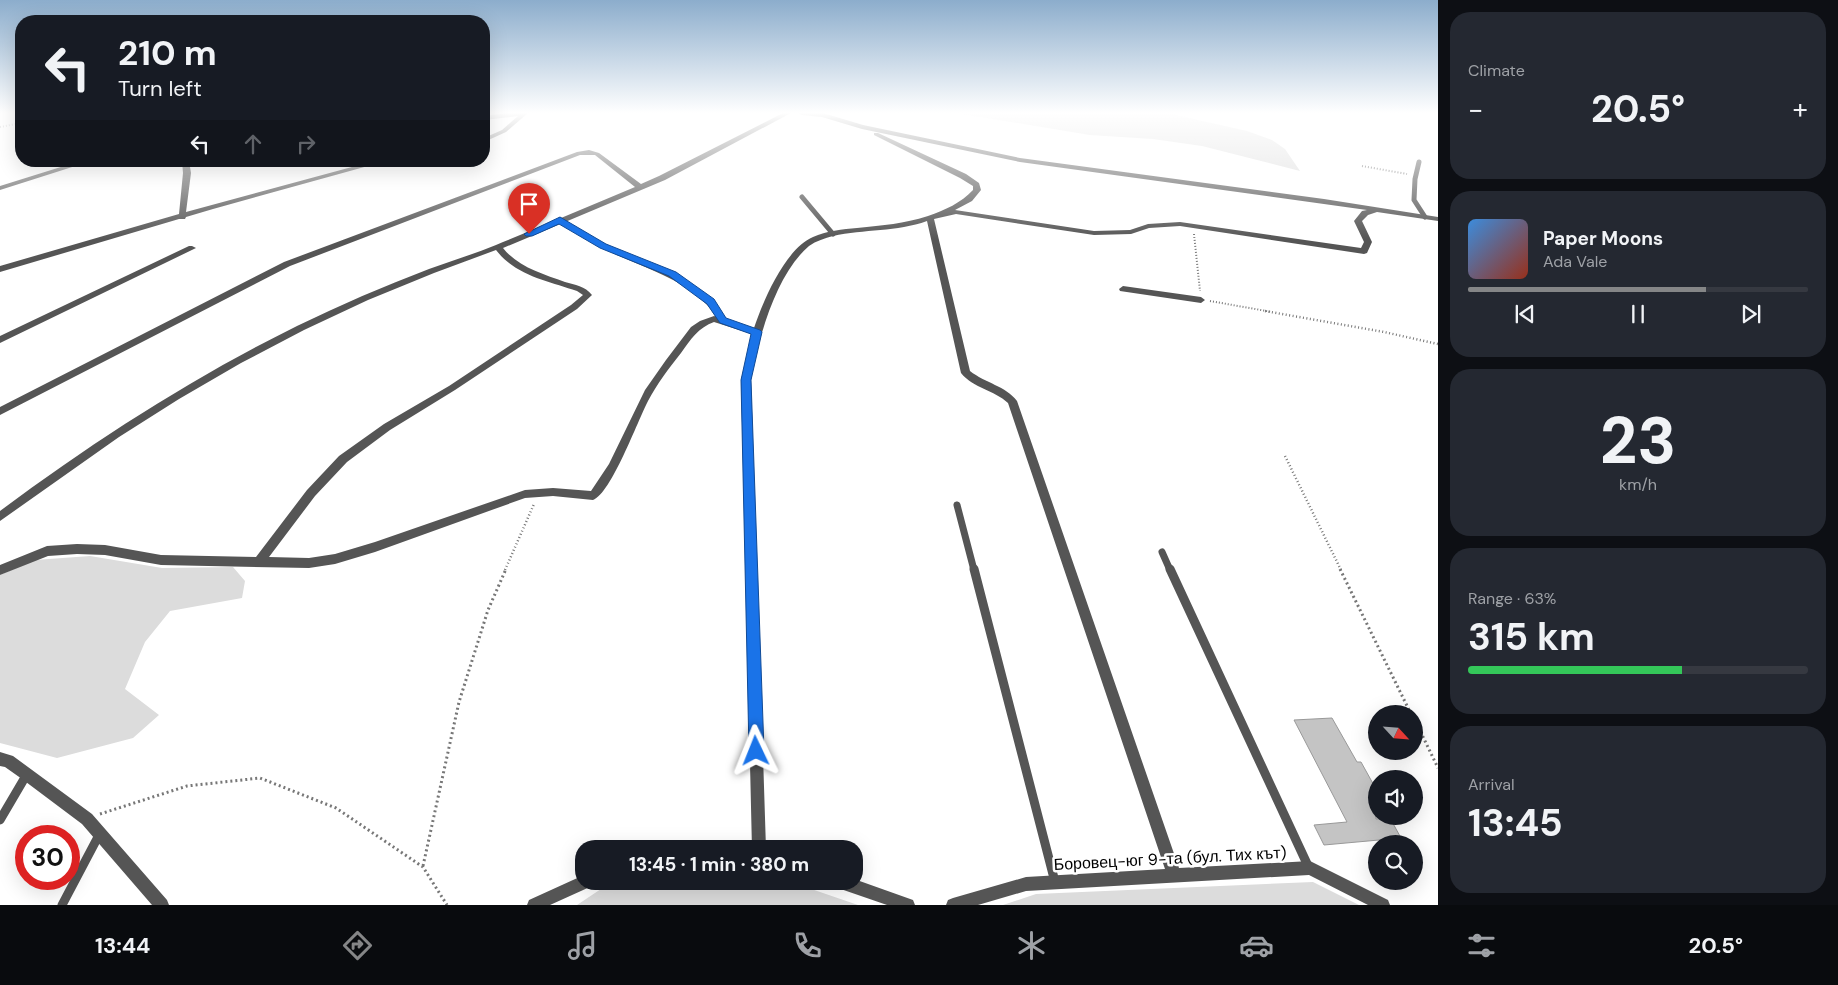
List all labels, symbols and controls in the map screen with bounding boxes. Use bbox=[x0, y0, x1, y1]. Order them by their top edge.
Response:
text: 210 m bbox=[118, 30, 217, 76]
icon: left bbox=[35, 35, 100, 100]
text: Climate bbox=[1468, 60, 1525, 81]
text: Turn left bbox=[118, 74, 202, 103]
text: 20.5° bbox=[1591, 84, 1685, 134]
text: − bbox=[1468, 91, 1483, 128]
text: + bbox=[1793, 91, 1808, 128]
icon: left bbox=[186, 130, 214, 158]
icon: ahead bbox=[239, 130, 267, 158]
icon: right bbox=[292, 130, 320, 158]
pin bbox=[508, 183, 550, 234]
icon: arrive bbox=[515, 190, 543, 218]
text: Paper Moons bbox=[1543, 226, 1663, 251]
text: Ada Vale bbox=[1543, 251, 1607, 272]
icon: previous bbox=[1511, 300, 1539, 328]
icon: pause bbox=[1624, 300, 1652, 328]
icon: next bbox=[1737, 300, 1765, 328]
text: 23 bbox=[1600, 399, 1676, 483]
text: km/h bbox=[1619, 474, 1657, 495]
text: Range · 63% bbox=[1468, 588, 1556, 609]
text: 315 km bbox=[1468, 612, 1595, 662]
north arrow bbox=[1368, 705, 1422, 760]
map controls bbox=[1368, 705, 1423, 890]
position arrow bbox=[729, 724, 781, 776]
button: sound bbox=[1368, 770, 1423, 825]
text: Arrival bbox=[1468, 774, 1515, 795]
text: 13:45 bbox=[1468, 798, 1563, 848]
speed limit sign: 30 bbox=[15, 825, 80, 890]
button: search bbox=[1368, 835, 1423, 890]
street label: Боровец-юг 9-та (бул. Тих кът) bbox=[1053, 842, 1287, 875]
text: 13:45 · 1 min · 380 m bbox=[629, 852, 809, 877]
icon: directions bbox=[340, 928, 375, 963]
icon: music bbox=[565, 928, 600, 963]
icon: phone bbox=[790, 928, 825, 963]
icon: climate bbox=[1014, 928, 1049, 963]
icon: car bbox=[1239, 928, 1274, 963]
icon: filters bbox=[1464, 928, 1499, 963]
text: 13:44 bbox=[95, 931, 150, 960]
text: 20.5° bbox=[1689, 931, 1743, 960]

